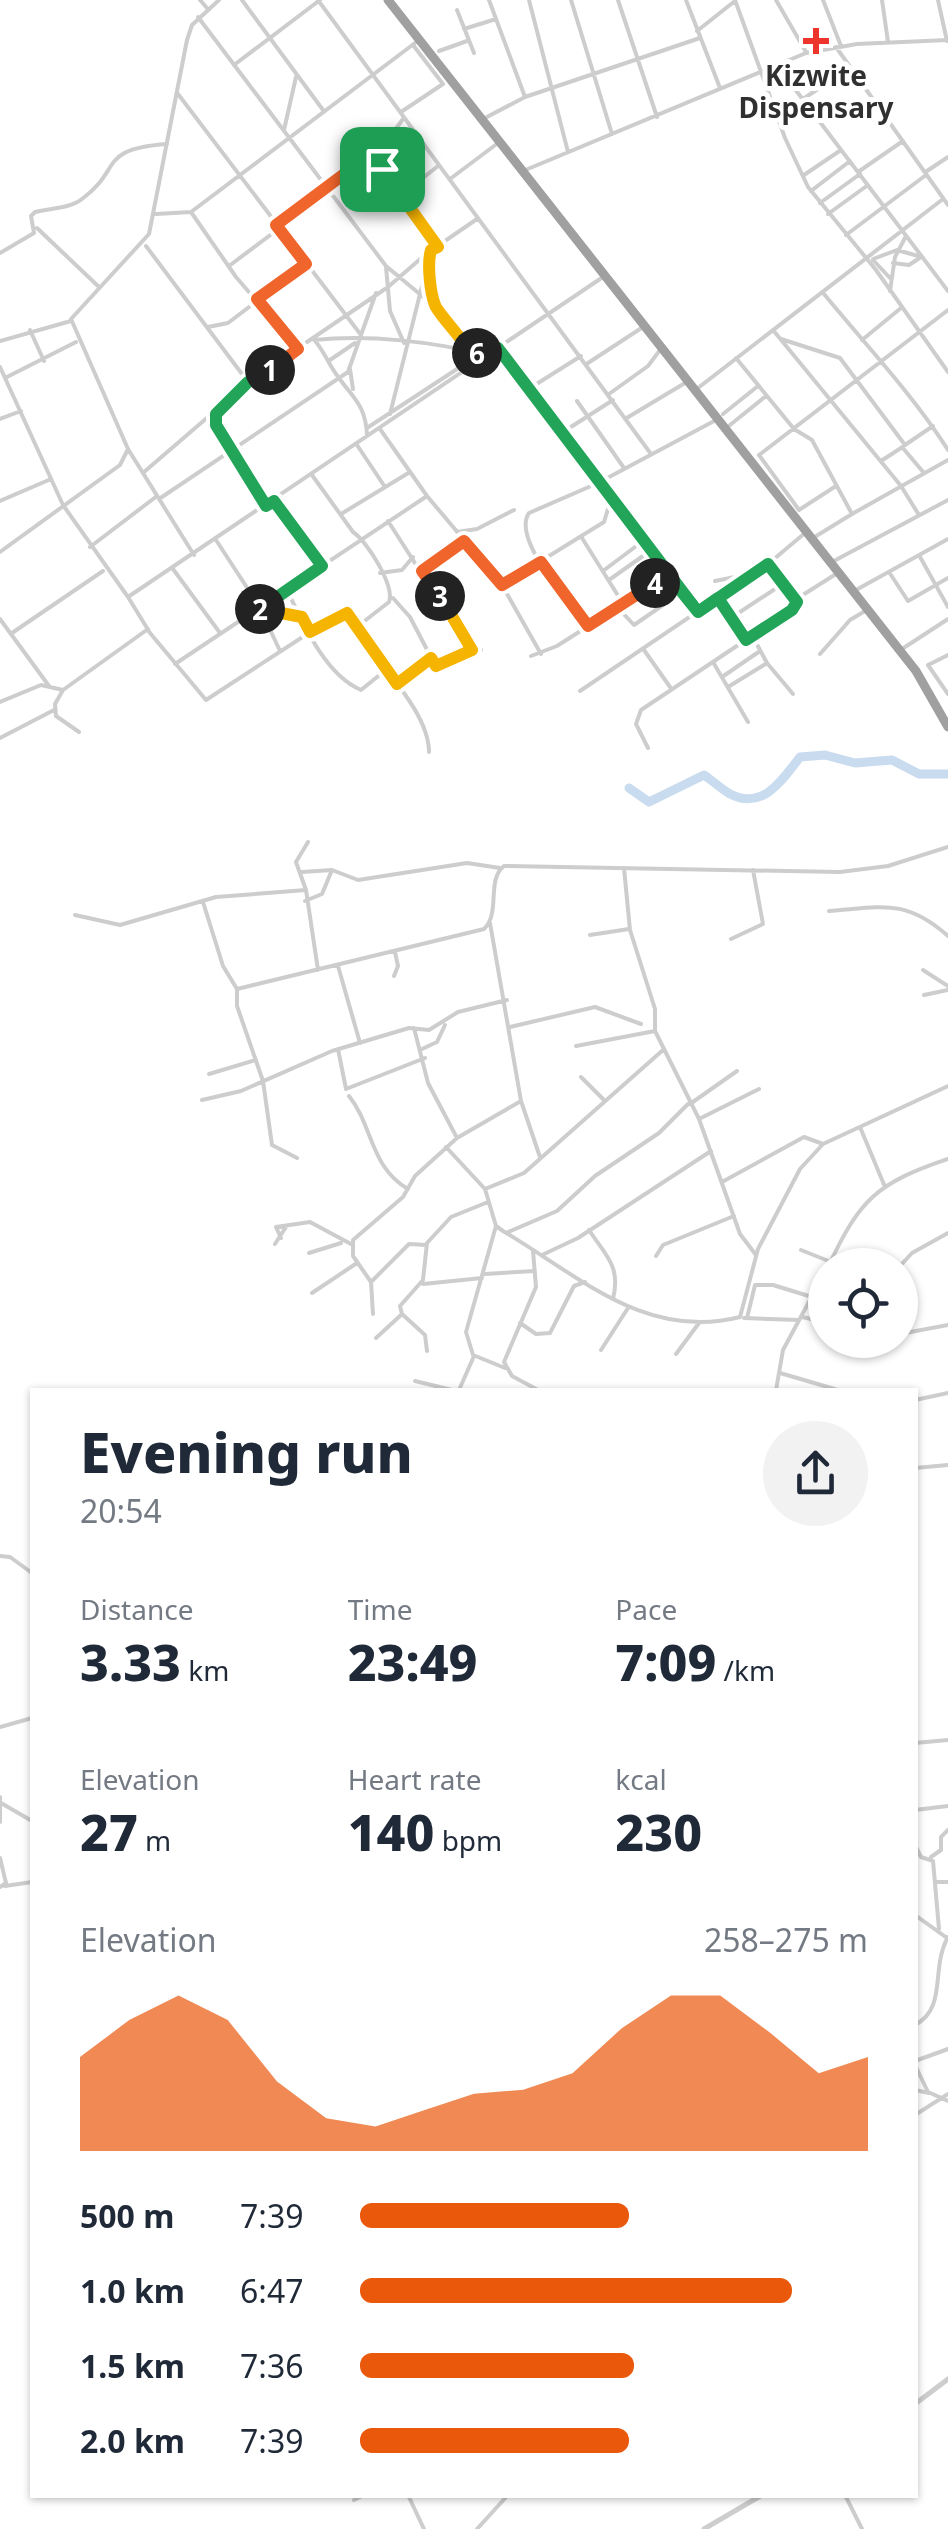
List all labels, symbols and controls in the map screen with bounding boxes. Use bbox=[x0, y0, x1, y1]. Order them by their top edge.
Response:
marker: Kizwite Dispensary bbox=[803, 28, 829, 54]
place label: Kizwite Dispensary bbox=[739, 56, 893, 126]
pin bbox=[340, 127, 425, 212]
icon: arrive bbox=[355, 142, 410, 197]
pin: 6 bbox=[452, 328, 502, 378]
text: 6 bbox=[469, 334, 485, 372]
pin: 1 bbox=[245, 345, 295, 395]
text: 1 bbox=[262, 351, 278, 389]
pin: 4 bbox=[630, 558, 680, 608]
text: 4 bbox=[647, 564, 663, 602]
pin: 3 bbox=[415, 571, 465, 621]
text: 3 bbox=[432, 577, 448, 615]
pin: 2 bbox=[235, 584, 285, 634]
text: 2 bbox=[252, 590, 268, 628]
map controls bbox=[808, 1248, 918, 1358]
button: locate bbox=[808, 1248, 918, 1358]
text: Evening run bbox=[80, 1414, 413, 1489]
button: share bbox=[763, 1421, 868, 1526]
text: 20:54 bbox=[80, 1489, 162, 1532]
text: Distance bbox=[80, 1590, 193, 1628]
text: Time bbox=[348, 1590, 412, 1628]
text: Pace bbox=[615, 1590, 677, 1628]
text: 3.33 bbox=[80, 1628, 181, 1696]
text: 23:49 bbox=[348, 1628, 478, 1696]
text: 7:09 bbox=[615, 1628, 716, 1696]
text: km bbox=[181, 1651, 229, 1689]
text: /km bbox=[716, 1651, 775, 1689]
text: Elevation bbox=[80, 1760, 200, 1798]
text: Heart rate bbox=[348, 1760, 481, 1798]
text: kcal bbox=[615, 1760, 667, 1798]
text: 27 bbox=[80, 1798, 138, 1866]
text: 140 bbox=[348, 1798, 434, 1866]
text: 230 bbox=[615, 1798, 702, 1866]
text: m bbox=[138, 1821, 171, 1859]
text: bpm bbox=[434, 1821, 502, 1859]
text: Elevation bbox=[80, 1918, 217, 1961]
text: 258–275 m bbox=[704, 1918, 868, 1961]
text: 500 m bbox=[80, 2194, 174, 2237]
text: 7:39 bbox=[240, 2194, 304, 2237]
text: 1.0 km bbox=[80, 2269, 185, 2312]
text: 6:47 bbox=[240, 2269, 304, 2312]
text: 1.5 km bbox=[80, 2344, 185, 2387]
text: 7:36 bbox=[240, 2344, 304, 2387]
text: 2.0 km bbox=[80, 2419, 185, 2462]
text: 7:39 bbox=[240, 2419, 304, 2462]

